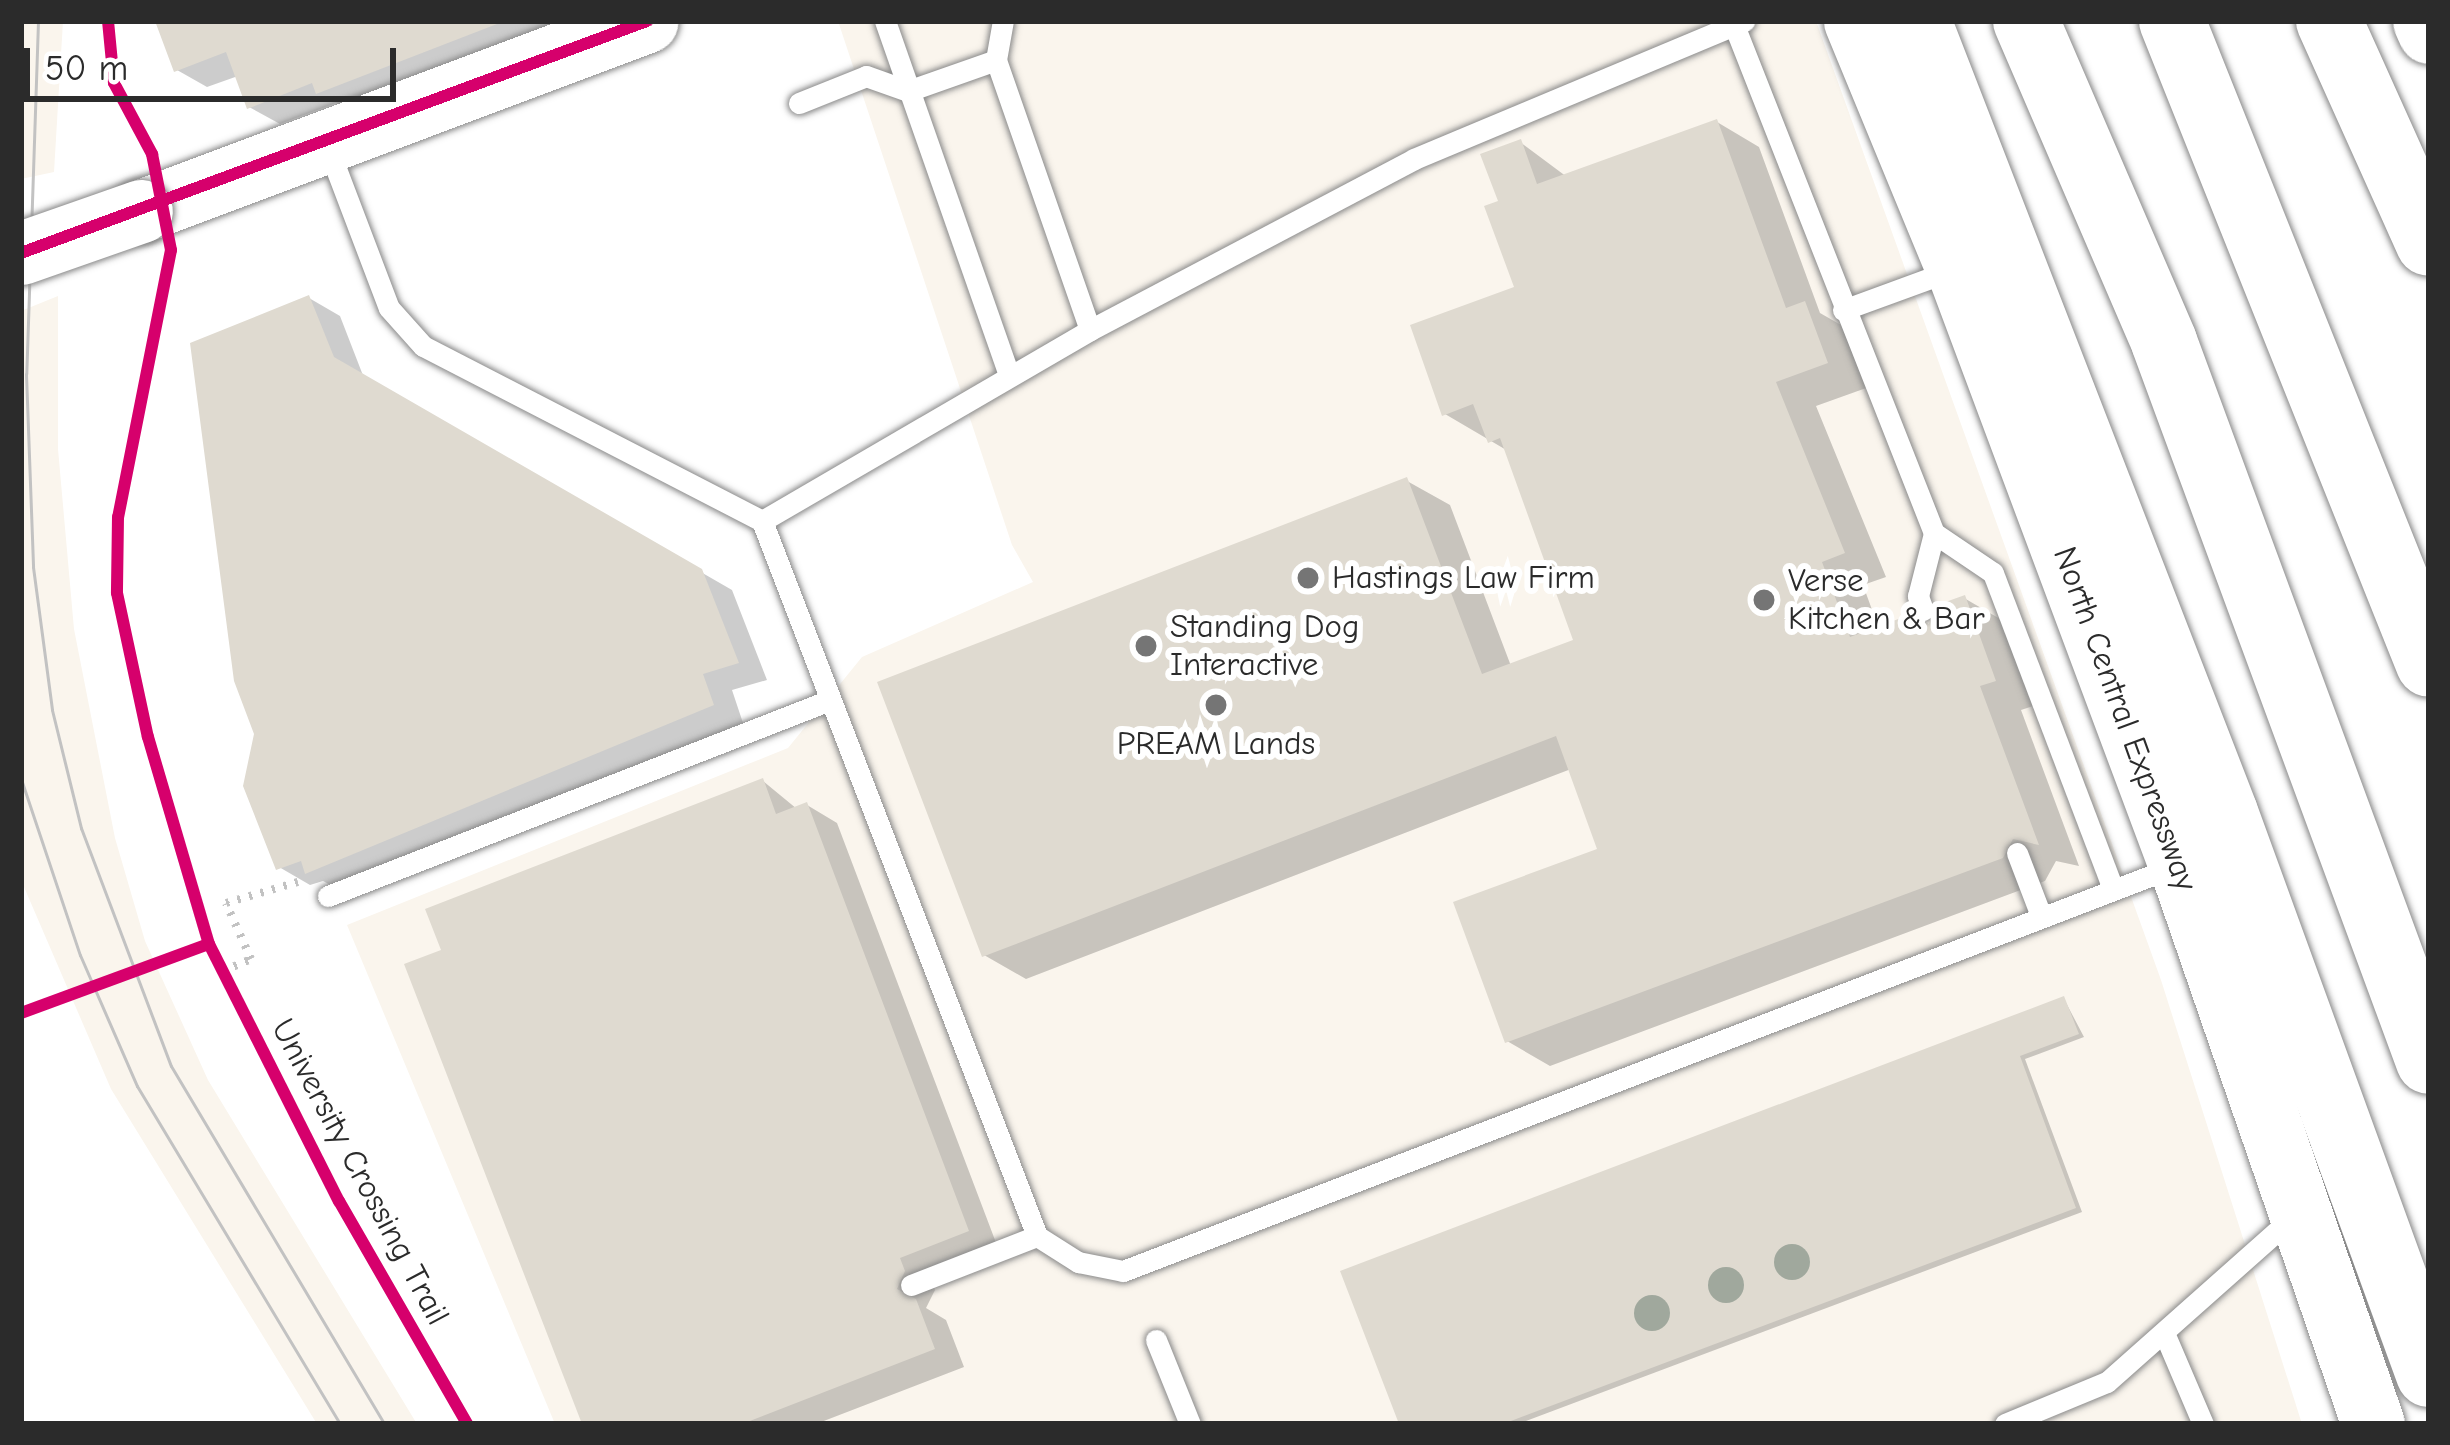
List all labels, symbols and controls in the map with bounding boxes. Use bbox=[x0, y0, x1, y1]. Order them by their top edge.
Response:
scale bar bbox=[30, 24, 402, 98]
text: 50 m bbox=[45, 48, 128, 89]
street label: North Central Expressway bbox=[2044, 542, 2206, 896]
place label: Hastings Law Firm bbox=[1332, 558, 1595, 598]
place label: Verse Kitchen & Bar bbox=[1788, 561, 1985, 639]
marker: Hastings Law Firm bbox=[1295, 565, 1321, 591]
marker: Verse Kitchen & Bar bbox=[1751, 587, 1777, 613]
place label: Standing Dog Interactive bbox=[1170, 607, 1359, 685]
marker: Standing Dog Interactive bbox=[1133, 633, 1159, 659]
marker: PREAM Lands bbox=[1203, 692, 1229, 718]
place label: PREAM Lands bbox=[1117, 724, 1315, 764]
street label: University Crossing Trail bbox=[262, 1012, 458, 1332]

